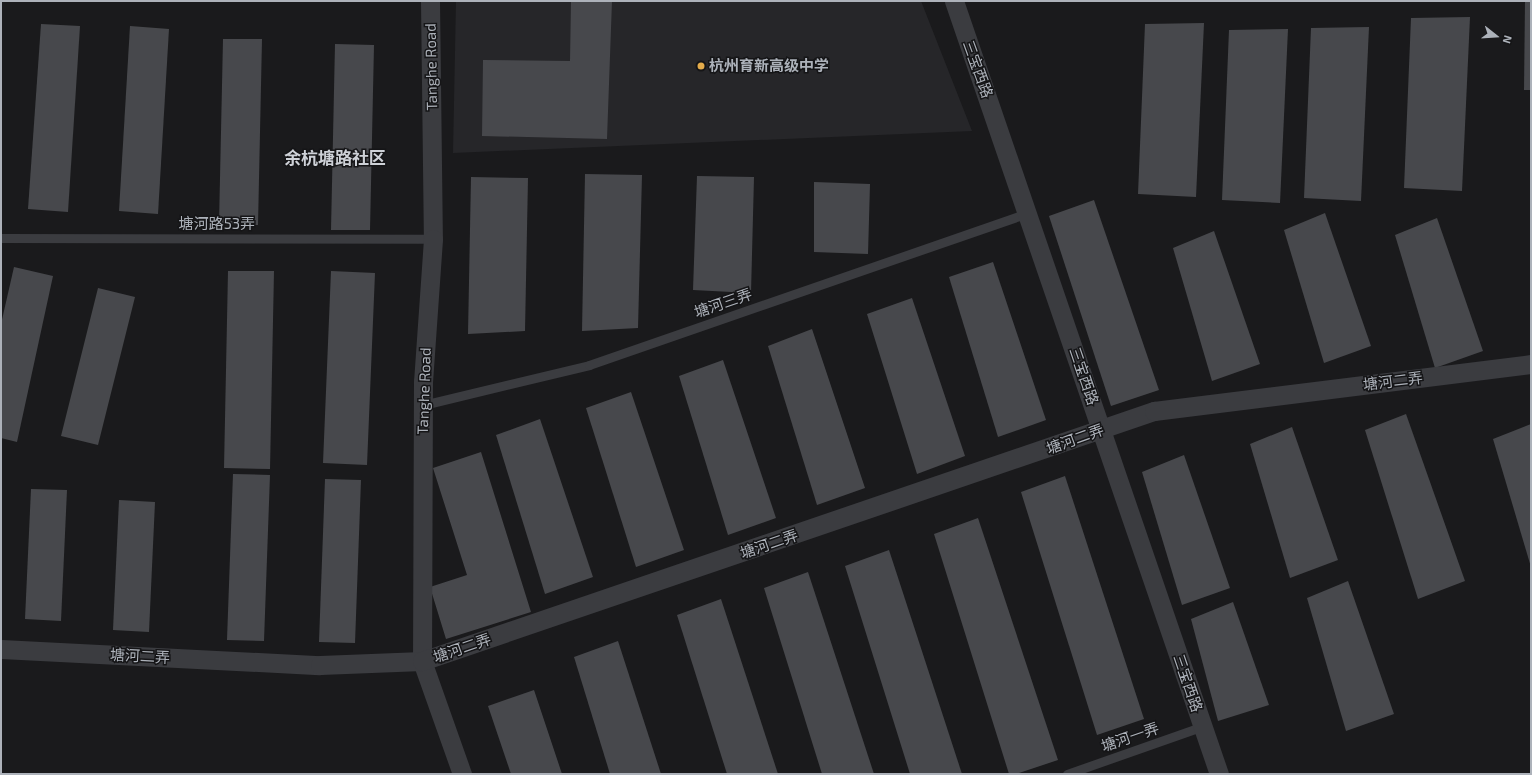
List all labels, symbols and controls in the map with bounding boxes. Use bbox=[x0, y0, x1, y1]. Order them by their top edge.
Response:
north arrow bbox=[1476, 16, 1516, 56]
street label: Tanghe Road bbox=[421, 23, 441, 111]
text: N bbox=[1501, 34, 1515, 45]
street label: 三宝西路 bbox=[959, 38, 997, 100]
place label: 杭州育新高级中学 bbox=[709, 57, 829, 75]
marker: 杭州育新高级中学 bbox=[696, 61, 706, 71]
district label: 余杭塘路社区 bbox=[284, 148, 386, 168]
street label: 塘河路53弄 bbox=[179, 215, 255, 233]
street label: 塘河三弄 bbox=[692, 285, 754, 321]
street label: 三宝西路 bbox=[1066, 345, 1102, 407]
street label: Tanghe Road bbox=[413, 347, 435, 435]
street label: 塘河二弄 bbox=[1362, 368, 1424, 394]
street label: 塘河二弄 bbox=[1044, 420, 1106, 458]
street label: 塘河二弄 bbox=[738, 526, 800, 562]
street label: 塘河二弄 bbox=[431, 630, 493, 666]
street label: 塘河二弄 bbox=[110, 645, 170, 667]
street label: 三宝西路 bbox=[1170, 652, 1206, 714]
street label: 塘河一弄 bbox=[1099, 719, 1161, 755]

